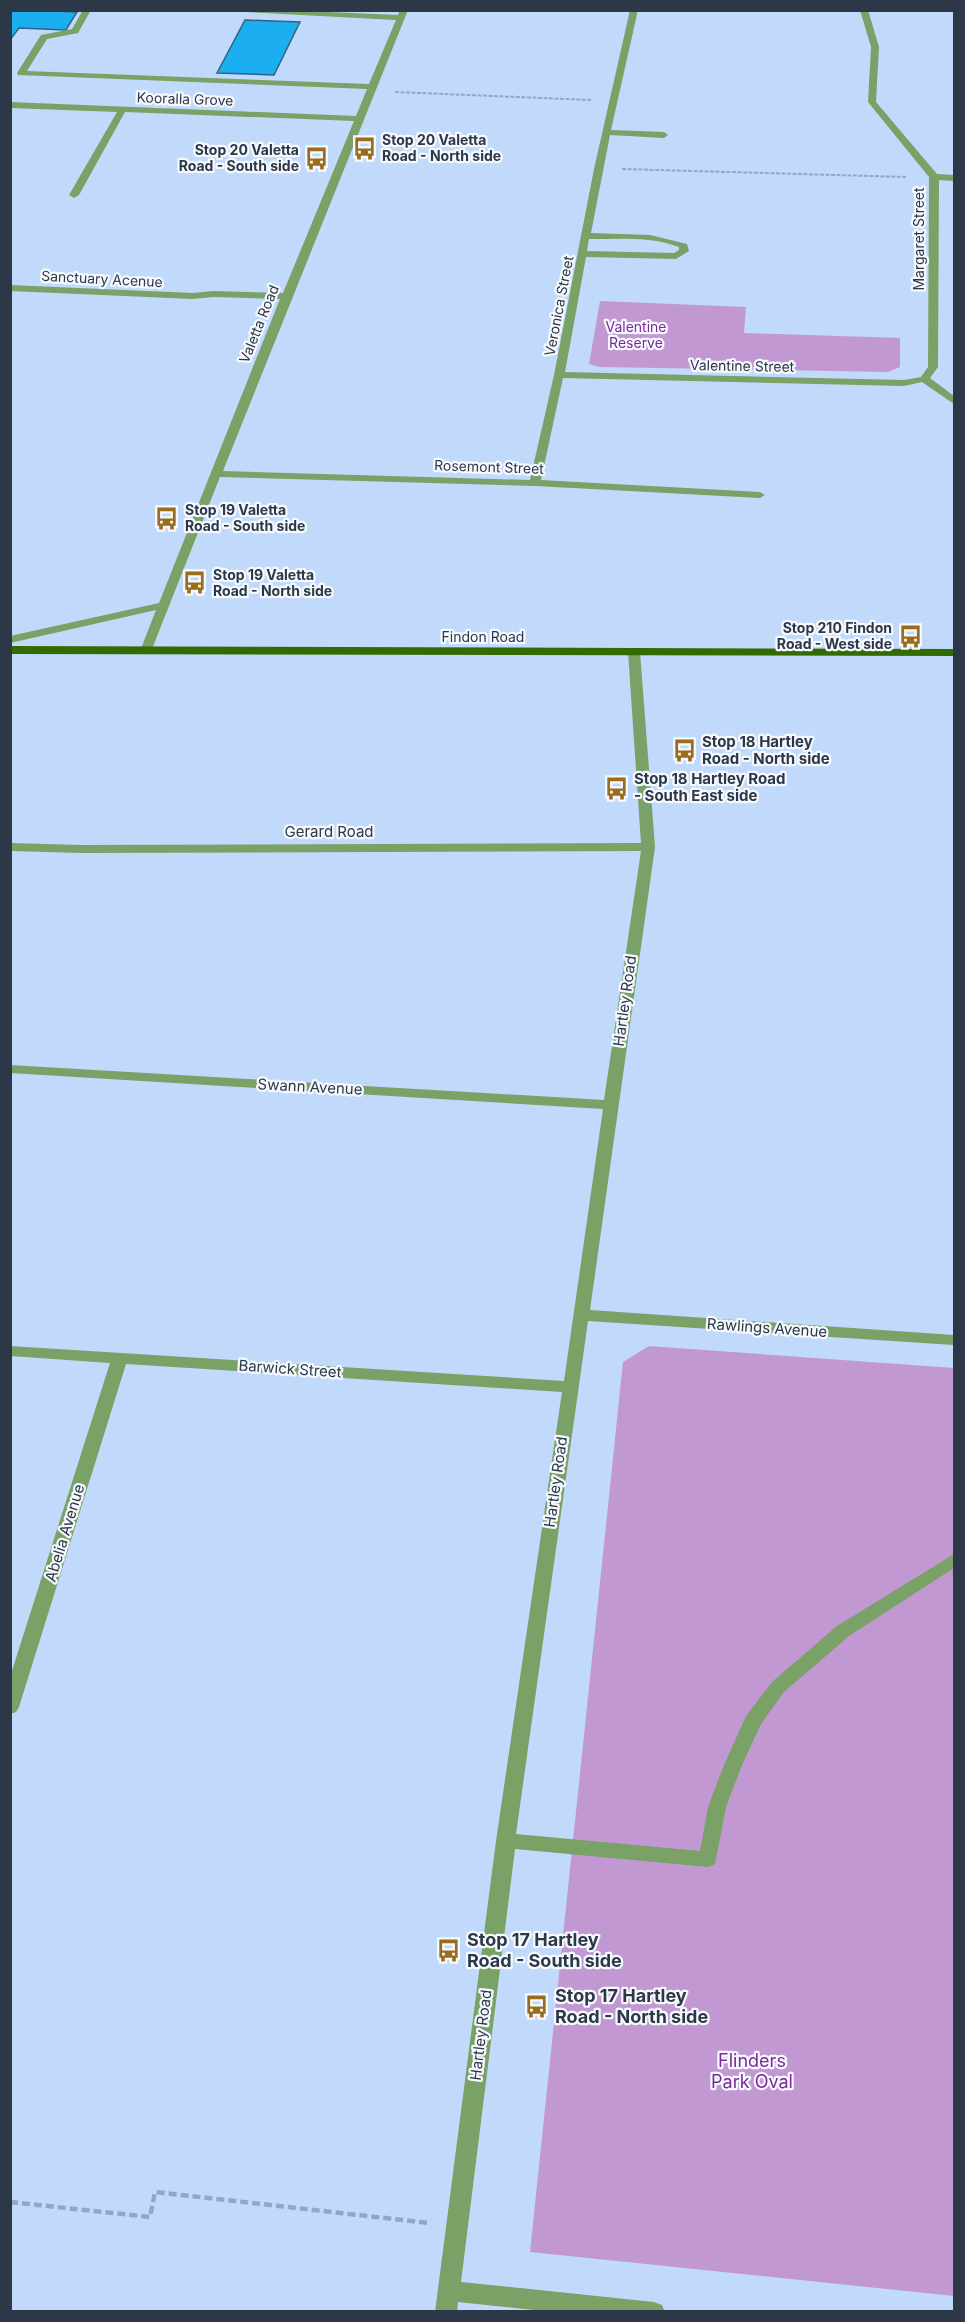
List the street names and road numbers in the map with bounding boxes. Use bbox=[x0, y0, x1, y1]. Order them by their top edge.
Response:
street label: Kooralla Grove bbox=[136, 88, 234, 109]
street label: Margaret Street bbox=[910, 187, 927, 291]
street label: Veronica Street bbox=[540, 254, 577, 357]
street label: Sanctuary Acenue bbox=[41, 267, 163, 290]
street label: Valetta Road bbox=[235, 282, 282, 365]
street label: Valentine Street bbox=[690, 356, 795, 375]
street label: Rosemont Street bbox=[434, 456, 545, 477]
street label: Findon Road bbox=[442, 628, 524, 645]
street label: Gerard Road bbox=[285, 822, 374, 841]
street label: Hartley Road bbox=[609, 954, 640, 1047]
street label: Swann Avenue bbox=[257, 1074, 363, 1099]
street label: Rawlings Avenue bbox=[706, 1314, 828, 1341]
street label: Barwick Street bbox=[238, 1355, 342, 1382]
street label: Hartley Road bbox=[540, 1435, 571, 1528]
street label: Abelia Avenue bbox=[41, 1482, 88, 1584]
street label: Hartley Road bbox=[466, 1988, 495, 2081]

